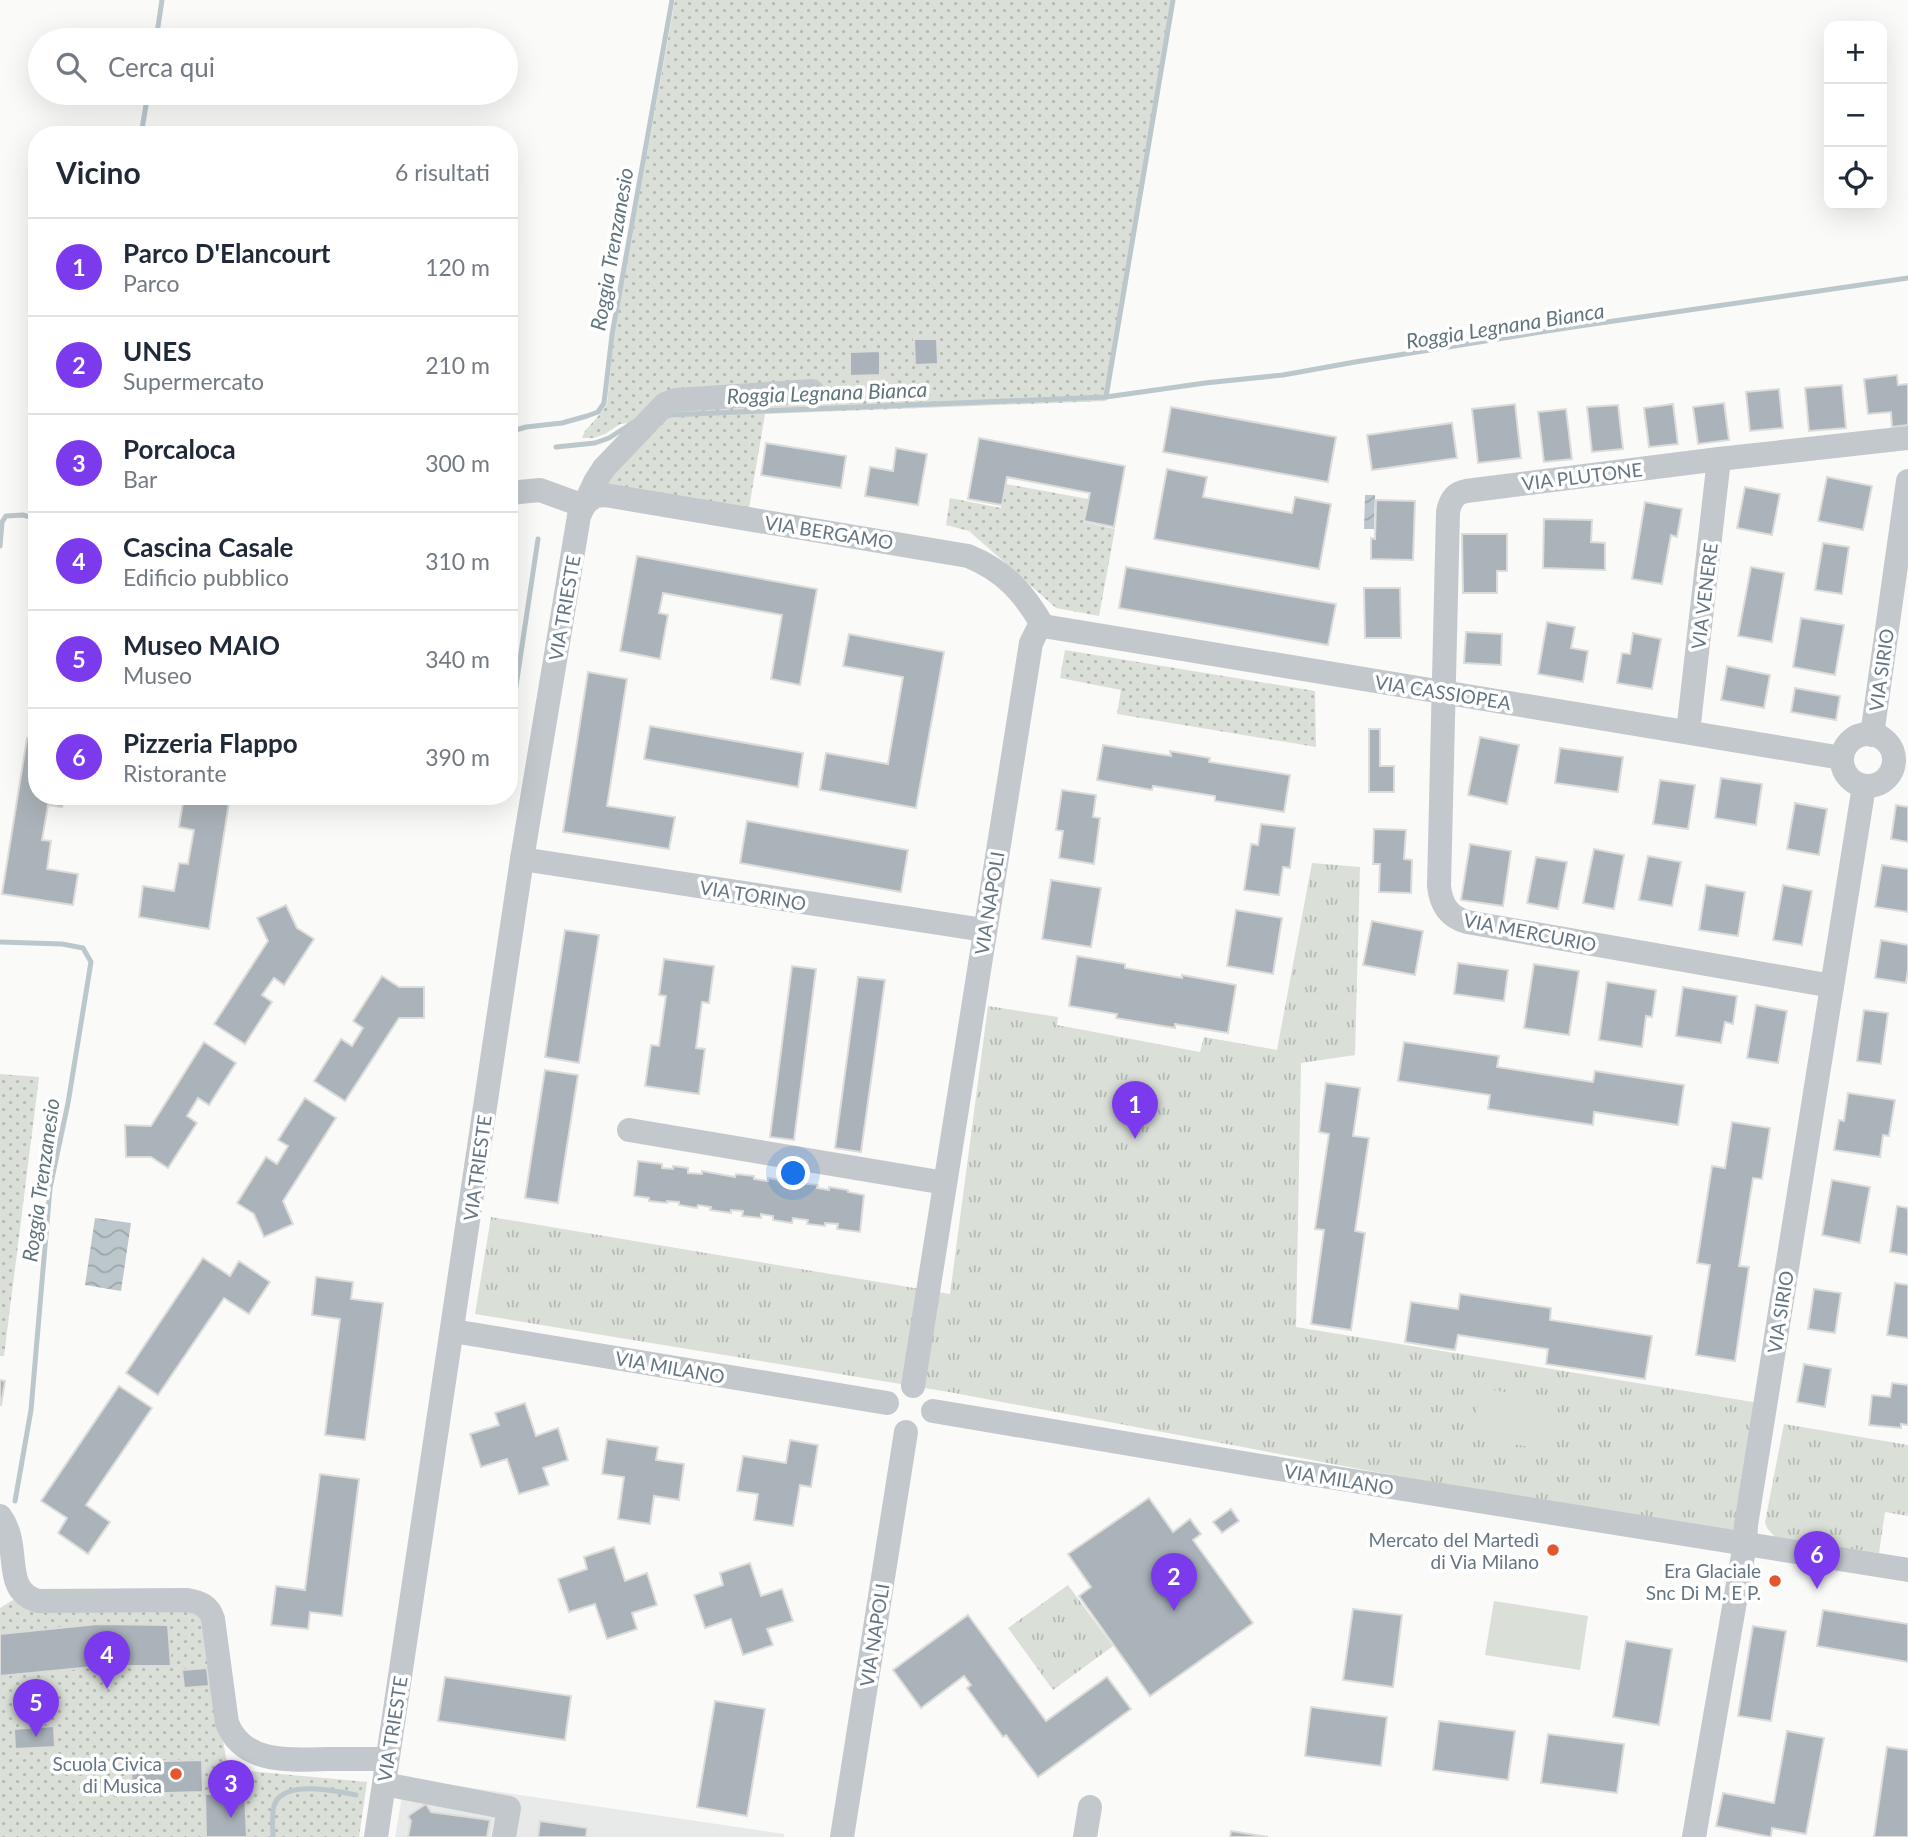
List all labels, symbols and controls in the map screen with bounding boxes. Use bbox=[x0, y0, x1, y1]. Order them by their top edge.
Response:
map controls bbox=[1824, 21, 1887, 210]
button: + bbox=[1824, 21, 1887, 84]
search box bbox=[28, 28, 518, 105]
icon: search bbox=[52, 48, 90, 86]
text: Cerca qui bbox=[108, 51, 215, 83]
button: − bbox=[1824, 84, 1887, 147]
button: locate bbox=[1824, 147, 1887, 210]
text: Vicino bbox=[56, 154, 141, 190]
text: 6 risultati bbox=[395, 158, 490, 186]
water label: Roggia Trenzanesio bbox=[584, 166, 638, 332]
text: Parco D'Elancourt bbox=[123, 237, 331, 269]
text: 1 bbox=[72, 253, 86, 281]
text: 120 m bbox=[425, 253, 490, 281]
text: Parco bbox=[123, 269, 180, 297]
water label: Roggia Legnana Bianca bbox=[1404, 297, 1606, 353]
text: UNES bbox=[123, 335, 192, 367]
text: 2 bbox=[72, 351, 86, 379]
text: 210 m bbox=[425, 351, 490, 379]
text: Supermercato bbox=[123, 367, 264, 395]
water label: Roggia Legnana Bianca bbox=[726, 376, 928, 408]
text: Porcaloca bbox=[123, 433, 236, 465]
text: 3 bbox=[72, 449, 86, 477]
text: 300 m bbox=[425, 449, 490, 477]
street label: VIA PLUTONE bbox=[1520, 457, 1644, 495]
text: Bar bbox=[123, 465, 158, 493]
street label: VIA BERGAMO bbox=[763, 510, 895, 554]
text: Cascina Casale bbox=[123, 531, 294, 563]
street label: VIA VENERE bbox=[1686, 542, 1722, 650]
text: 4 bbox=[72, 547, 86, 575]
text: 310 m bbox=[425, 547, 490, 575]
street label: VIA TRIESTE bbox=[543, 553, 585, 662]
text: Edificio pubblico bbox=[123, 563, 289, 591]
street label: VIA SIRIO bbox=[1864, 627, 1898, 713]
text: Museo MAIO bbox=[123, 629, 280, 661]
text: 5 bbox=[72, 645, 86, 673]
text: 340 m bbox=[425, 645, 490, 673]
text: Museo bbox=[123, 661, 192, 689]
street label: VIA CASSIOPEA bbox=[1373, 670, 1513, 714]
text: Pizzeria Flappo bbox=[123, 727, 298, 759]
text: 6 bbox=[72, 743, 86, 771]
text: 390 m bbox=[425, 743, 490, 771]
text: Ristorante bbox=[123, 759, 227, 787]
street label: VIA NAPOLI bbox=[969, 850, 1009, 956]
street label: VIA TORINO bbox=[698, 875, 808, 915]
street label: VIA MERCURIO bbox=[1462, 908, 1598, 956]
pin: 1 bbox=[1112, 1081, 1158, 1139]
water label: Roggia Trenzanesio bbox=[16, 1097, 64, 1263]
street label: VIA TRIESTE bbox=[458, 1114, 496, 1222]
your location bbox=[776, 1156, 810, 1190]
street label: VIA SIRIO bbox=[1762, 1269, 1798, 1355]
street label: VIA MILANO bbox=[614, 1346, 726, 1388]
street label: VIA MILANO bbox=[1283, 1459, 1395, 1499]
place label: Mercato del Martedì di Via Milano bbox=[1369, 1528, 1539, 1573]
pin: 6 bbox=[1794, 1531, 1840, 1589]
marker: Mercato del Martedì di Via Milano bbox=[1545, 1542, 1561, 1558]
pin: 2 bbox=[1151, 1553, 1197, 1611]
place label: Era Glaciale Snc Di M. E P. bbox=[1646, 1559, 1761, 1604]
marker: Era Glaciale Snc Di M. E P. bbox=[1767, 1573, 1783, 1589]
street label: VIA NAPOLI bbox=[854, 1582, 894, 1688]
pin: 4 bbox=[84, 1631, 130, 1689]
street label: VIA TRIESTE bbox=[372, 1675, 412, 1783]
pin: 5 bbox=[13, 1679, 59, 1737]
place label: Scuola Civica di Musica bbox=[52, 1752, 162, 1797]
pin: 3 bbox=[208, 1760, 254, 1818]
marker: Scuola Civica di Musica bbox=[168, 1766, 184, 1782]

